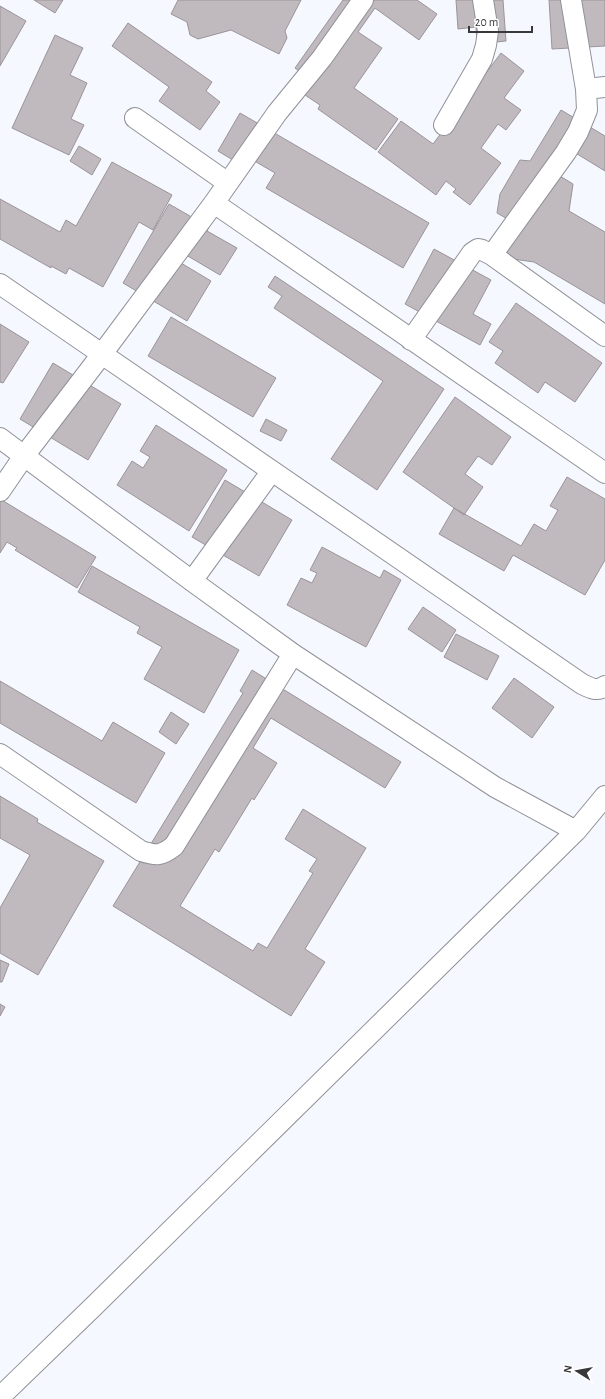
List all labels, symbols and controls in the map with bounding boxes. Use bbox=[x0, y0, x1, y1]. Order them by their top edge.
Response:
scale bar bbox=[469, 8, 532, 34]
text: 20 m bbox=[475, 16, 498, 28]
north arrow bbox=[557, 1351, 597, 1391]
text: N bbox=[562, 1364, 574, 1374]

